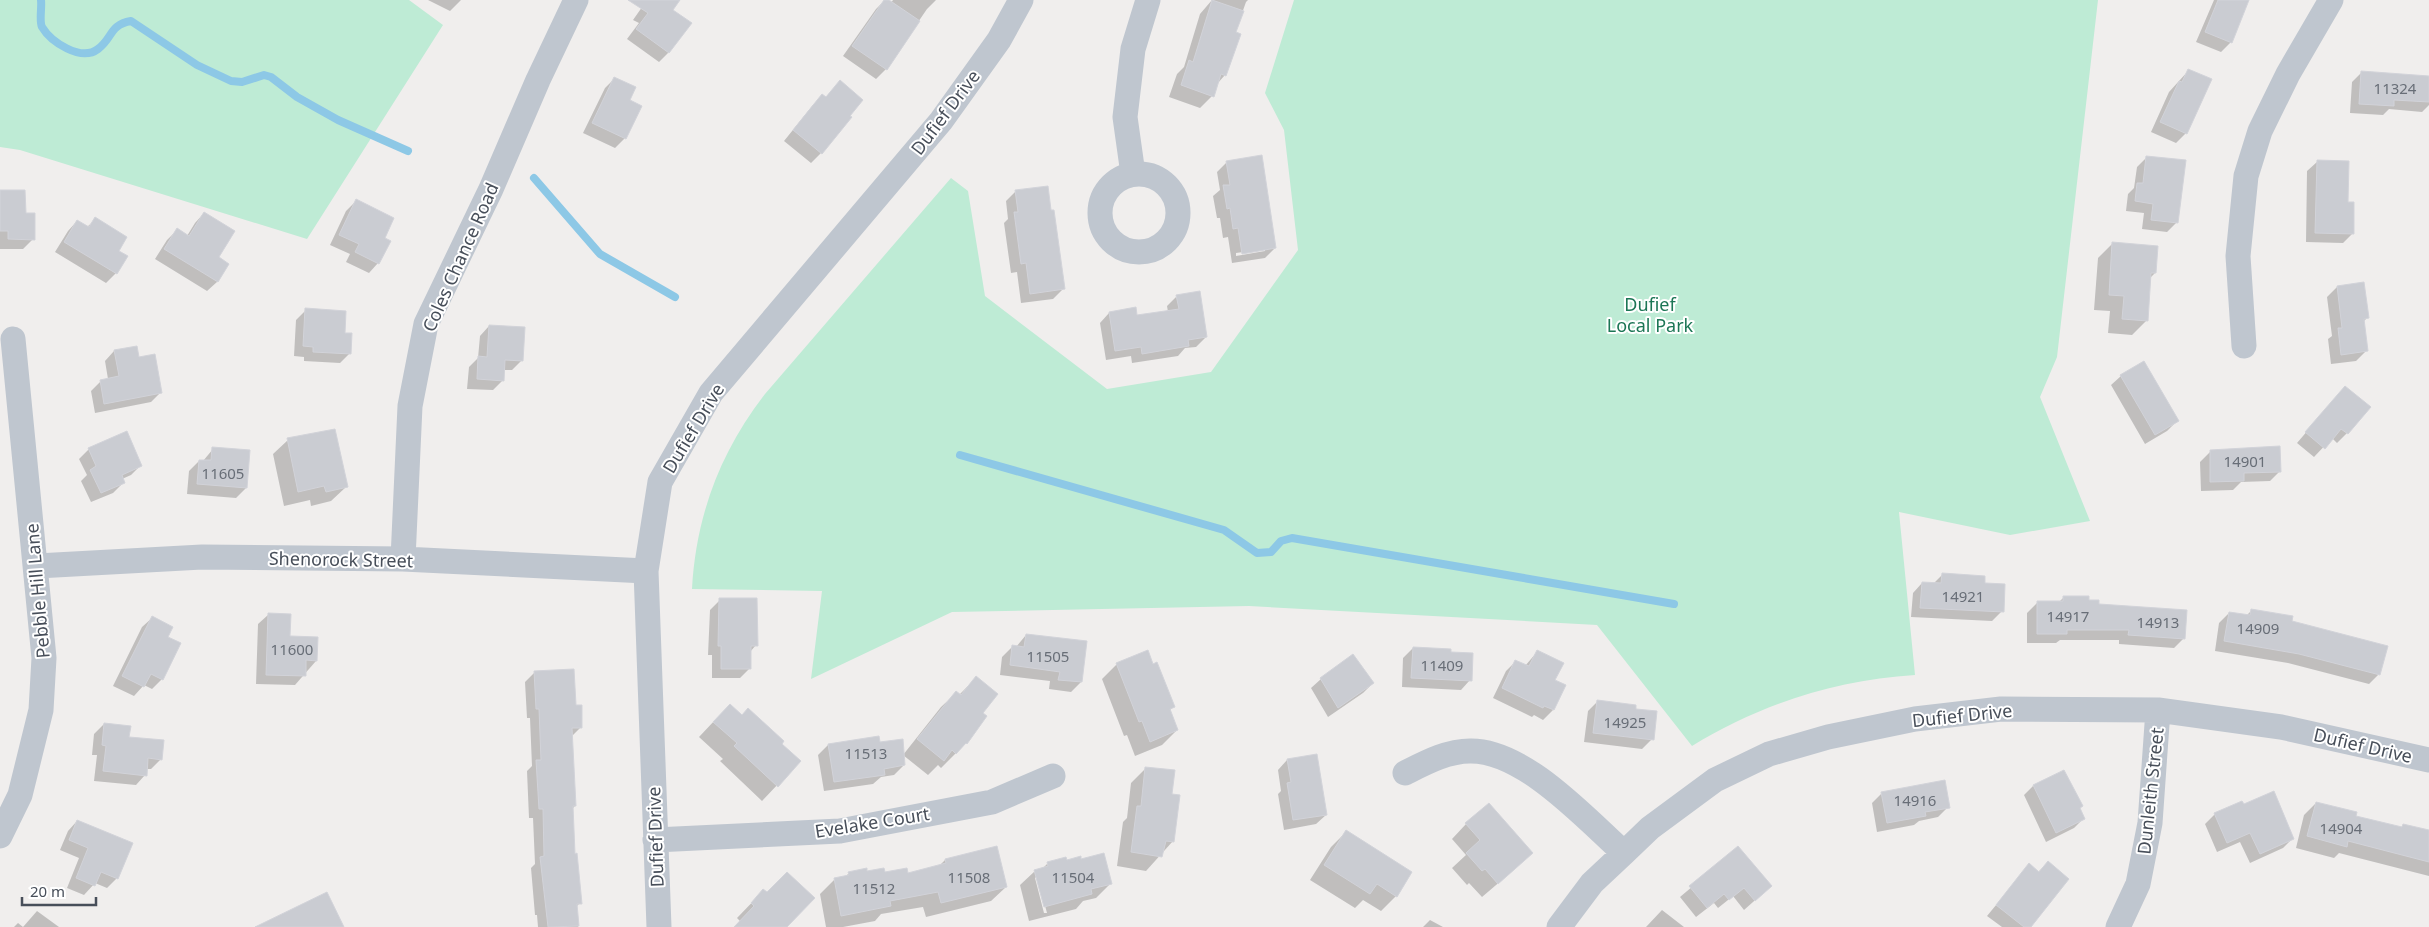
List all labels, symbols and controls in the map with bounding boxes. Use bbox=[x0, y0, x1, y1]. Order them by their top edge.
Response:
street label: Dufief Drive bbox=[905, 65, 985, 159]
house number: 11324 bbox=[2374, 78, 2417, 98]
street label: Coles Chance Road bbox=[416, 179, 504, 335]
park label: Dufief Local Park bbox=[1607, 292, 1694, 337]
street label: Dufief Drive bbox=[657, 379, 729, 477]
house number: 14901 bbox=[2224, 451, 2266, 471]
house number: 11605 bbox=[202, 463, 244, 483]
street label: Pebble Hill Lane bbox=[19, 523, 55, 659]
street label: Shenorock Street bbox=[269, 546, 414, 572]
house number: 14921 bbox=[1942, 586, 1984, 606]
house number: 14917 bbox=[2047, 606, 2089, 626]
house number: 14913 bbox=[2137, 612, 2179, 632]
house number: 14909 bbox=[2237, 618, 2279, 638]
house number: 11600 bbox=[271, 639, 313, 659]
house number: 11505 bbox=[1027, 646, 1069, 666]
house number: 11409 bbox=[1421, 655, 1463, 675]
street label: Dufief Drive bbox=[1911, 698, 2013, 732]
house number: 14925 bbox=[1604, 712, 1646, 732]
street label: Dufief Drive bbox=[2311, 722, 2415, 768]
street label: Dunleith Street bbox=[2131, 726, 2169, 856]
house number: 11513 bbox=[845, 743, 887, 763]
street label: Dufief Drive bbox=[641, 786, 669, 888]
house number: 14916 bbox=[1894, 790, 1936, 810]
street label: Evelake Court bbox=[813, 801, 932, 843]
house number: 14904 bbox=[2320, 818, 2363, 838]
house number: 11508 bbox=[948, 867, 990, 887]
house number: 11504 bbox=[1052, 867, 1095, 887]
scale bar bbox=[22, 874, 96, 906]
house number: 11512 bbox=[853, 878, 895, 898]
text: 20 m bbox=[30, 881, 65, 901]

